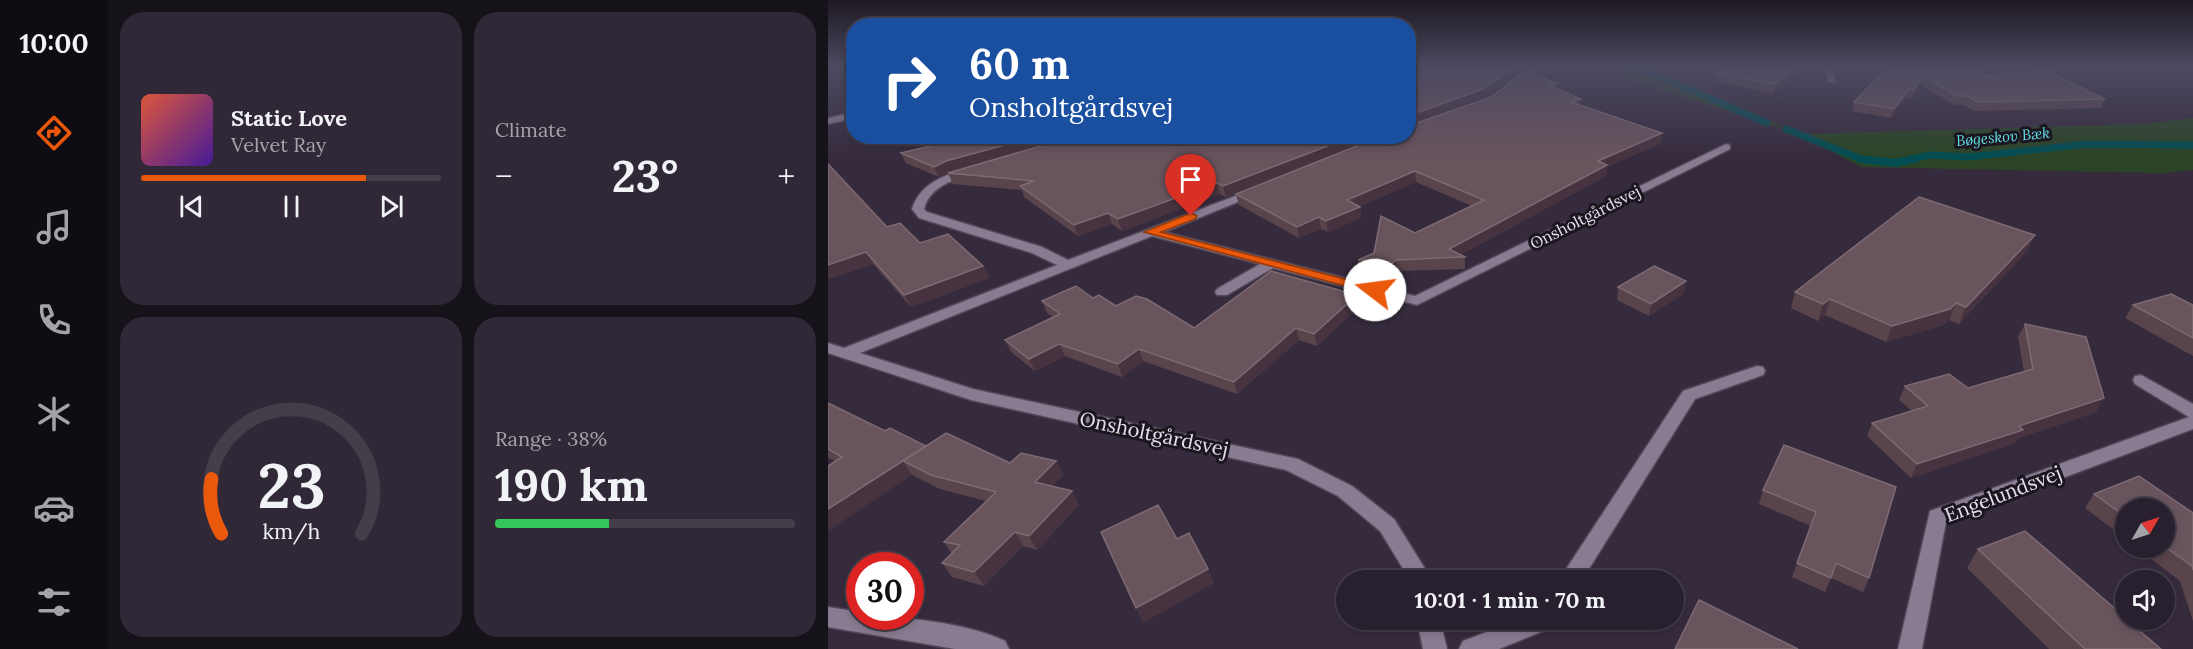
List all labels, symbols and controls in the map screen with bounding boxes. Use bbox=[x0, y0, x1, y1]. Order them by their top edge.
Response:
text: 10:00 bbox=[19, 26, 89, 60]
text: 60 m bbox=[969, 37, 1070, 91]
icon: right bbox=[870, 42, 948, 120]
text: Onsholtgårdsvej bbox=[969, 90, 1173, 124]
text: Static Love bbox=[231, 104, 347, 132]
icon: directions bbox=[33, 112, 75, 154]
text: Climate bbox=[495, 117, 567, 142]
water label: Bøgeskov Bæk bbox=[1955, 123, 2051, 150]
text: Velvet Ray bbox=[231, 132, 326, 157]
text: 23° bbox=[612, 147, 678, 204]
pin bbox=[1165, 154, 1216, 216]
text: − bbox=[495, 155, 513, 197]
text: + bbox=[777, 155, 795, 197]
icon: arrive bbox=[1174, 163, 1207, 196]
street label: Onsholtgårdsvej bbox=[1527, 181, 1643, 253]
icon: previous bbox=[175, 190, 208, 223]
icon: pause bbox=[275, 190, 308, 223]
icon: next bbox=[375, 190, 408, 223]
icon: music bbox=[33, 206, 75, 248]
position arrow bbox=[1343, 258, 1407, 322]
icon: phone bbox=[33, 299, 75, 341]
icon: climate bbox=[33, 393, 75, 435]
street label: Onsholtgårdsvej bbox=[1077, 406, 1231, 461]
text: Range · 38% bbox=[495, 426, 607, 451]
text: 23 bbox=[257, 445, 325, 525]
text: 190 km bbox=[495, 456, 648, 513]
street label: Engelundsvej bbox=[1941, 460, 2065, 527]
icon: car bbox=[33, 487, 75, 529]
north arrow bbox=[2115, 498, 2175, 558]
map controls bbox=[2115, 498, 2175, 630]
text: km/h bbox=[262, 517, 320, 545]
speed limit sign: 30 bbox=[846, 552, 924, 630]
button: sound bbox=[2115, 570, 2175, 630]
icon: filters bbox=[33, 581, 75, 623]
text: 10:01 · 1 min · 70 m bbox=[1415, 586, 1605, 614]

